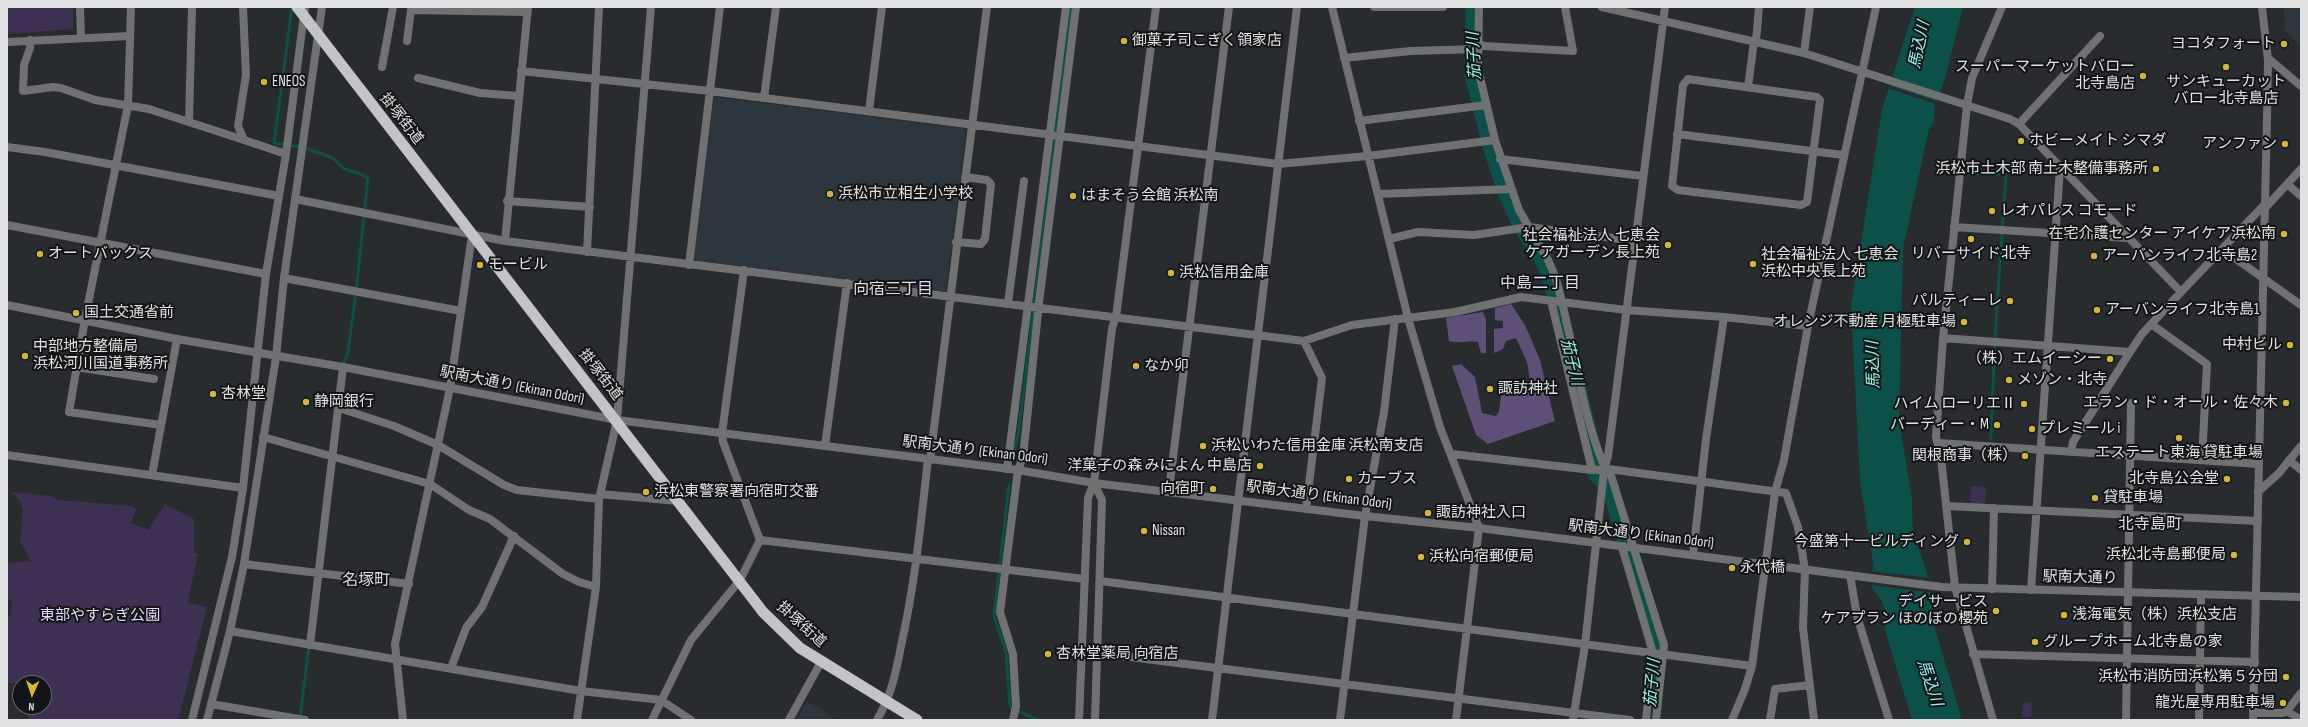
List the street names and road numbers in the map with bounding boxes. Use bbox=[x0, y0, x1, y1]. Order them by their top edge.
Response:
street label: 掛塚街道 bbox=[375, 90, 427, 148]
street label: 掛塚街道 bbox=[574, 346, 626, 404]
street label: 駅南大通り (Ekinan Odori) bbox=[438, 363, 586, 409]
street label: 駅南大通り (Ekinan Odori) bbox=[901, 433, 1049, 469]
street label: 駅南大通り (Ekinan Odori) bbox=[1245, 478, 1393, 514]
street label: 駅南大通り (Ekinan Odori) bbox=[1567, 517, 1715, 553]
street label: 駅南大通り bbox=[2042, 568, 2118, 588]
street label: 掛塚街道 bbox=[773, 598, 829, 652]

